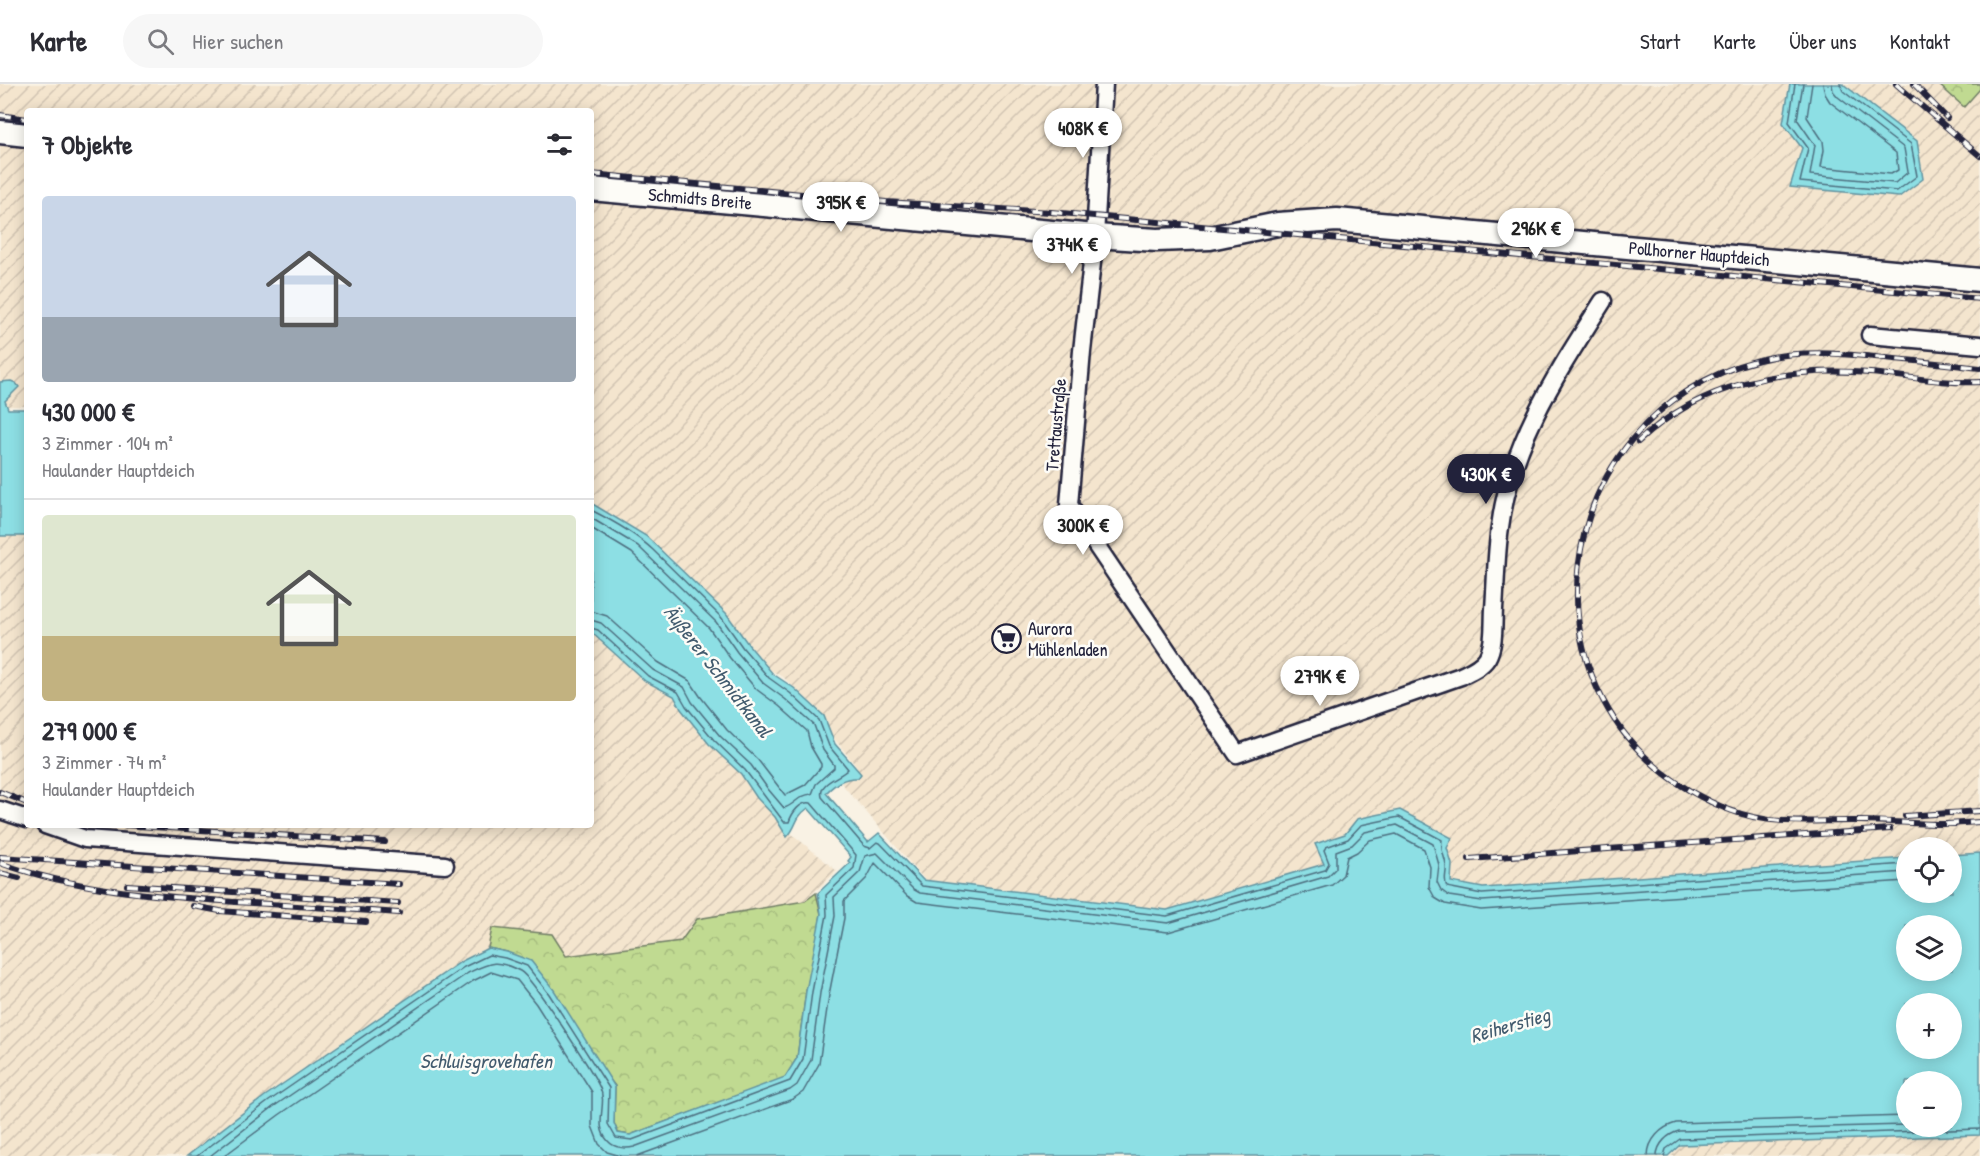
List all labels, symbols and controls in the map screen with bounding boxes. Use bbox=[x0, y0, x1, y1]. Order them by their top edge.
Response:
search box bbox=[123, 14, 543, 68]
text: Karte bbox=[30, 22, 87, 60]
icon: search bbox=[144, 25, 177, 58]
text: Hier suchen bbox=[192, 26, 283, 56]
text: Start bbox=[1640, 27, 1680, 56]
text: Karte bbox=[1713, 27, 1756, 56]
text: Über uns bbox=[1789, 27, 1857, 56]
text: Kontakt bbox=[1890, 27, 1950, 56]
pin: 408K € bbox=[1034, 108, 1132, 159]
text: 408K € bbox=[1058, 114, 1108, 141]
text: 7 Objekte bbox=[42, 127, 133, 162]
icon: filters bbox=[543, 128, 576, 161]
street label: Schmidts Breite bbox=[647, 182, 753, 215]
pin: 395K € bbox=[792, 182, 890, 233]
text: 395K € bbox=[816, 188, 866, 215]
pin: 296K € bbox=[1487, 208, 1585, 259]
text: 296K € bbox=[1511, 214, 1561, 241]
pin: 374K € bbox=[1023, 224, 1121, 275]
text: 374K € bbox=[1046, 230, 1098, 257]
icon: home bbox=[255, 235, 363, 343]
street label: Pollhorner Hauptdeich bbox=[1628, 235, 1771, 272]
street label: Trettaustraße bbox=[1039, 378, 1072, 472]
text: 430 000 € bbox=[42, 394, 134, 429]
text: 3 Zimmer · 104 m² bbox=[42, 429, 173, 456]
pin: 430K € bbox=[1437, 454, 1535, 505]
text: Haulander Hauptdeich bbox=[42, 456, 195, 483]
text: 430K € bbox=[1461, 460, 1511, 487]
pin: 300K € bbox=[1034, 505, 1132, 556]
text: 300K € bbox=[1057, 511, 1109, 538]
icon: home bbox=[255, 554, 363, 662]
water label: Äußerer Schmidtkanal bbox=[657, 599, 780, 744]
place label: Aurora Mühlenladen bbox=[1028, 616, 1108, 662]
supermarket icon: Aurora Mühlenladen bbox=[991, 623, 1023, 655]
pin: 279K € bbox=[1271, 656, 1369, 707]
text: 279K € bbox=[1294, 662, 1346, 689]
text: 279 000 € bbox=[42, 713, 136, 748]
text: 3 Zimmer · 74 m² bbox=[42, 748, 166, 775]
text: Haulander Hauptdeich bbox=[42, 775, 195, 802]
map controls bbox=[1896, 837, 1962, 1137]
button: locate bbox=[1896, 837, 1962, 903]
button: layers bbox=[1896, 915, 1962, 981]
button: + bbox=[1896, 993, 1962, 1059]
water label: Reiherstieg bbox=[1467, 1000, 1554, 1050]
water label: Schluisgrovehafen bbox=[420, 1047, 554, 1075]
button: − bbox=[1896, 1071, 1962, 1137]

